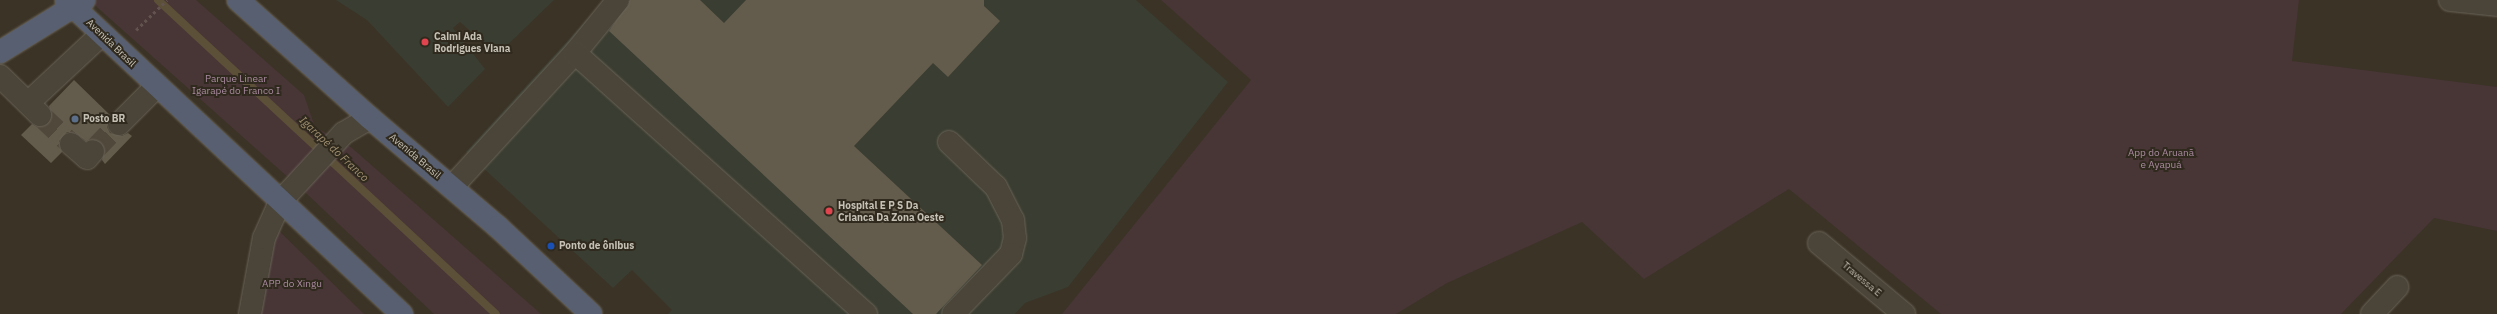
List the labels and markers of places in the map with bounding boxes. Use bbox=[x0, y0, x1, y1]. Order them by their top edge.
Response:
place label: Caimi Ada Rodrigues Viana bbox=[434, 30, 510, 54]
marker: Caimi Ada Rodrigues Viana bbox=[419, 36, 431, 48]
place label: Posto BR bbox=[83, 113, 125, 125]
marker: Posto BR bbox=[70, 114, 80, 124]
place label: Hospital E P S Da Crianca Da Zona Oeste bbox=[838, 199, 944, 222]
marker: Hospital E P S Da Crianca Da Zona Oeste bbox=[823, 205, 835, 217]
place label: Ponto de ônibus bbox=[559, 240, 634, 252]
marker: Ponto de ônibus bbox=[546, 241, 556, 251]

